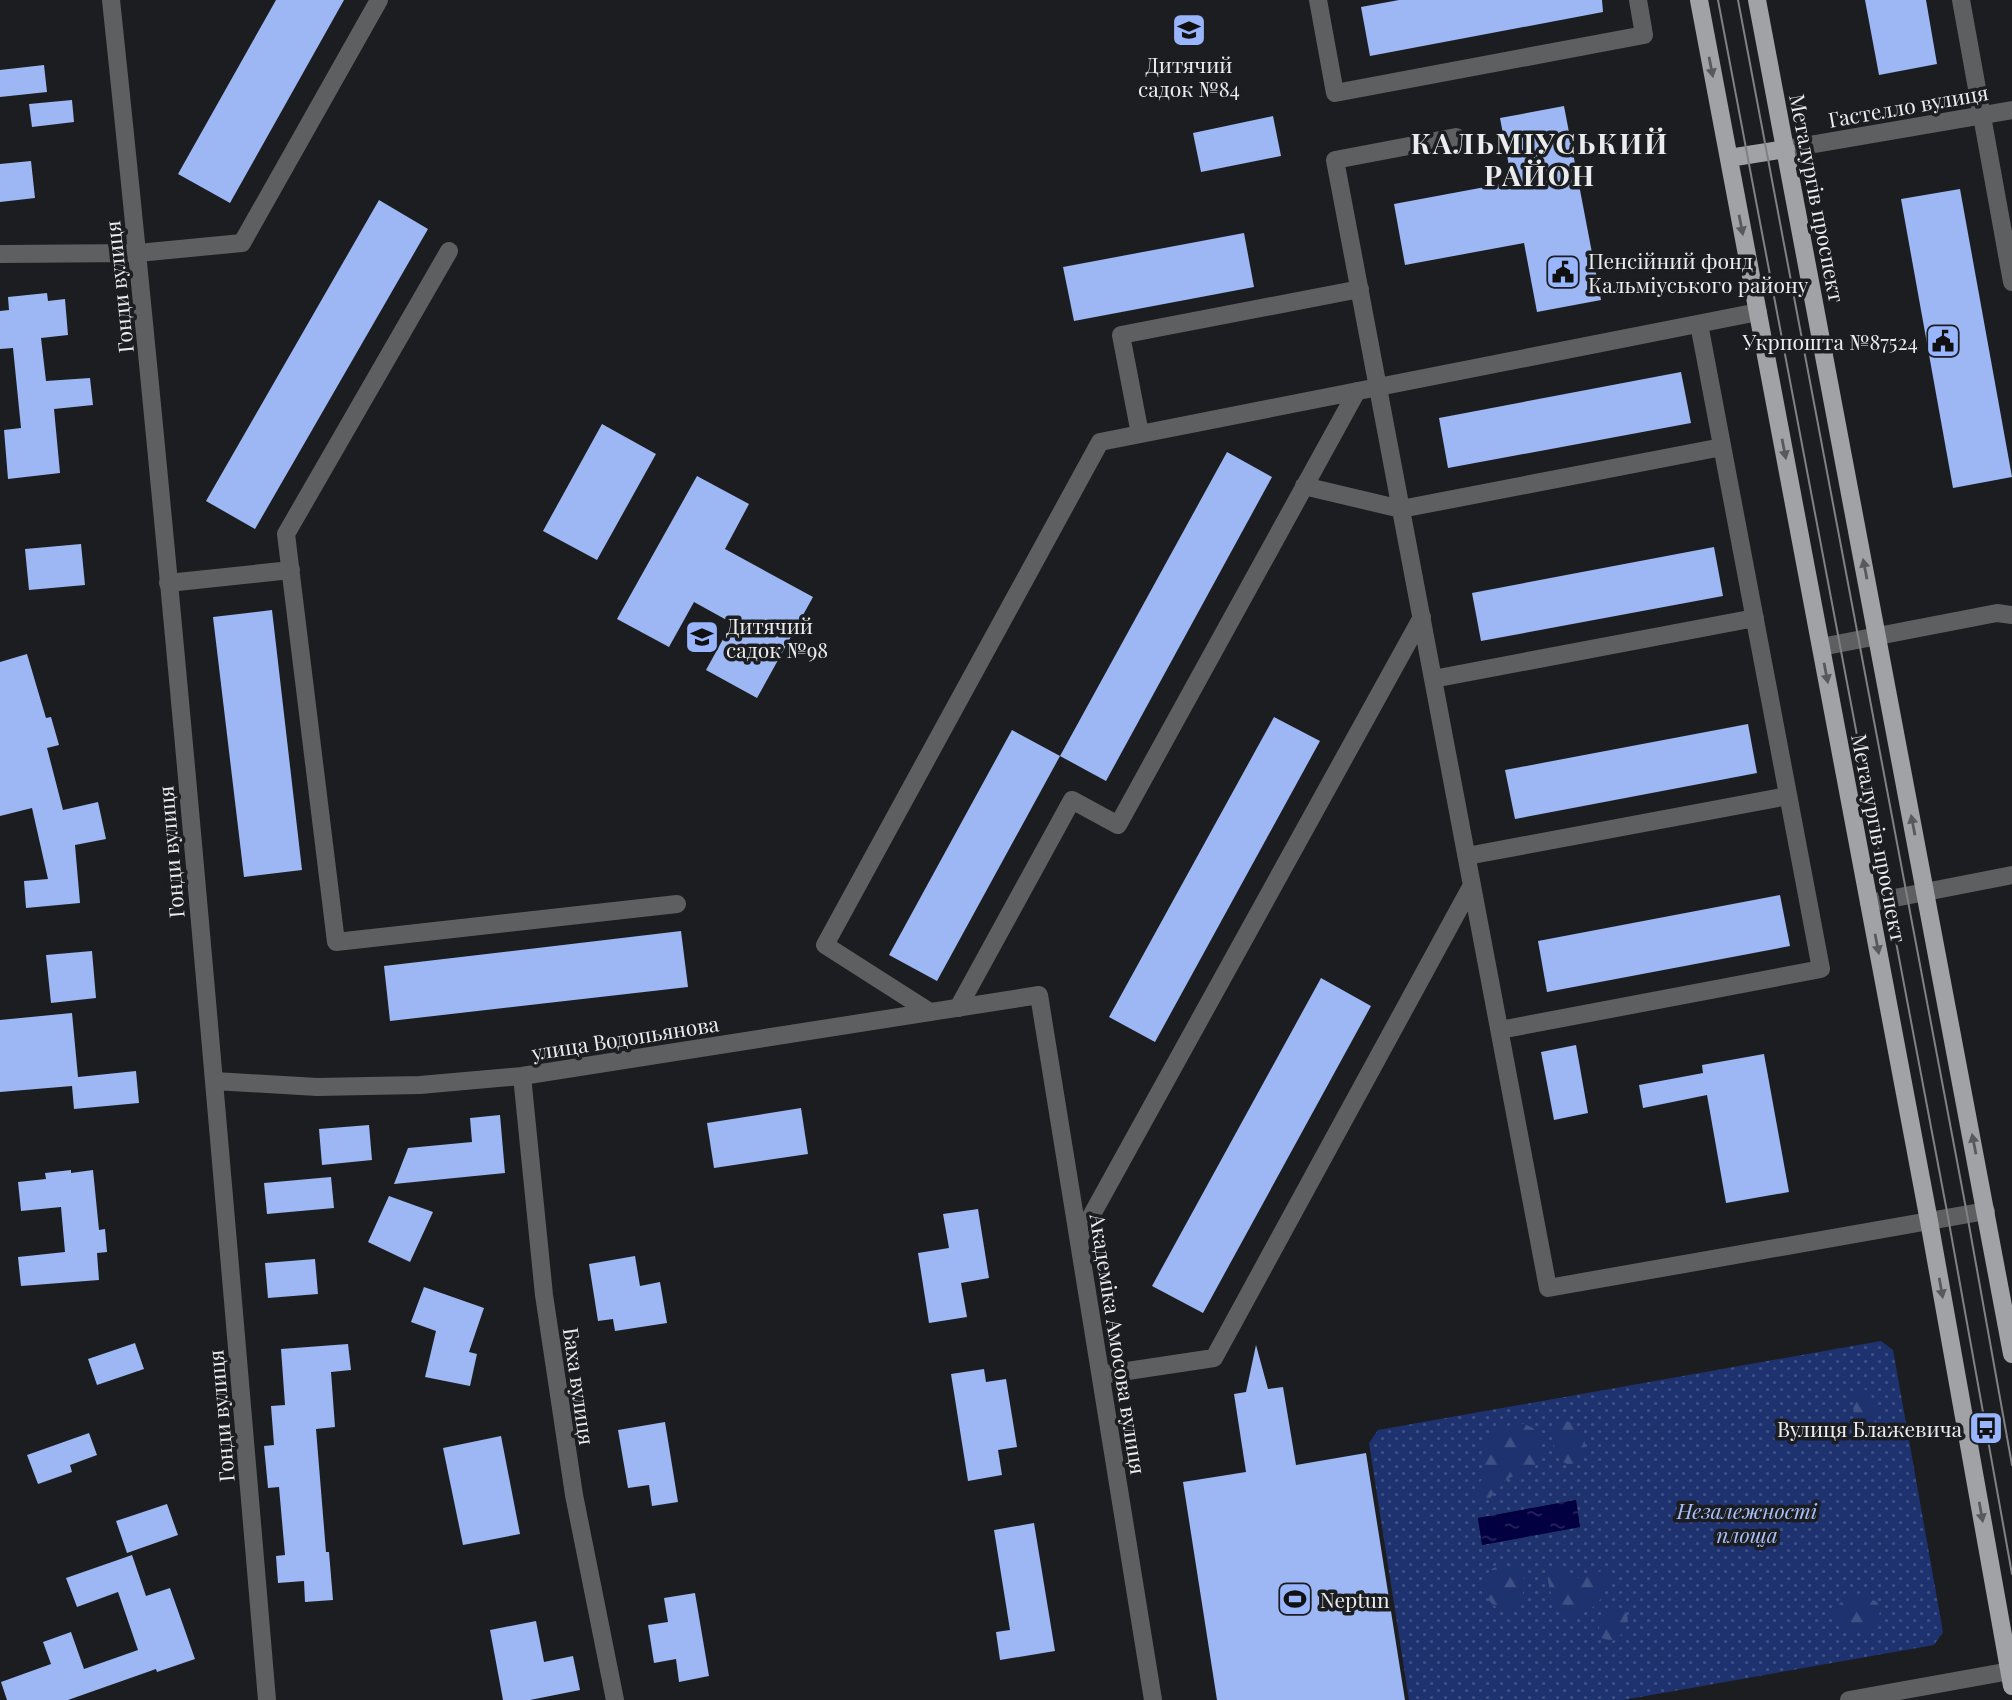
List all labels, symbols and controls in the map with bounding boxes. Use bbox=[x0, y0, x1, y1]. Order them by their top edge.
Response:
school or university icon: Дитячий садок №84 bbox=[1170, 11, 1208, 49]
place label: Дитячий садок №84 bbox=[1138, 50, 1240, 102]
one-way arrow bbox=[1706, 56, 1717, 78]
street label: Гастелло вулиця bbox=[1826, 77, 1990, 133]
street label: Металургів проспект bbox=[1784, 91, 1852, 305]
district label: КАЛЬМІУСЬКИЙ РАЙОН bbox=[1411, 124, 1669, 193]
one-way arrow bbox=[1736, 215, 1747, 237]
street label: Гонди вулиця bbox=[97, 220, 139, 354]
place label: Пенсійний фонд Кальміуського району bbox=[1588, 246, 1809, 298]
public building icon: Пенсійний фонд Кальміуського району bbox=[1544, 253, 1582, 291]
public building icon: Укрпошта №87524 bbox=[1924, 322, 1962, 360]
place label: Укрпошта №87524 bbox=[1742, 327, 1918, 355]
one-way arrow bbox=[1778, 438, 1789, 460]
one-way arrow bbox=[1859, 558, 1870, 580]
place label: Дитячий садок №98 bbox=[726, 611, 828, 663]
school or university icon: Дитячий садок №98 bbox=[683, 618, 721, 656]
one-way arrow bbox=[1820, 662, 1831, 684]
street label: Металургів проспект bbox=[1846, 731, 1914, 945]
street label: Гонди вулиця bbox=[150, 785, 190, 919]
one-way arrow bbox=[1908, 814, 1919, 836]
one-way arrow bbox=[1872, 933, 1883, 955]
street label: улица Водопьянова bbox=[528, 1008, 721, 1066]
one-way arrow bbox=[1968, 1133, 1979, 1155]
street label: Академіка Амосова вулиця bbox=[1084, 1211, 1153, 1476]
one-way arrow bbox=[1936, 1277, 1947, 1299]
street label: Баха вулиця bbox=[558, 1325, 602, 1447]
street label: Гонди вулиця bbox=[200, 1349, 240, 1483]
bus stop icon: Вулиця Блажевича bbox=[1967, 1409, 2005, 1447]
place label: Вулиця Блажевича bbox=[1777, 1414, 1963, 1442]
park label: Незалежності площа bbox=[1676, 1496, 1818, 1548]
one-way arrow bbox=[1976, 1501, 1987, 1523]
sports icon: Neptun bbox=[1276, 1580, 1314, 1618]
place label: Neptun bbox=[1320, 1585, 1390, 1613]

